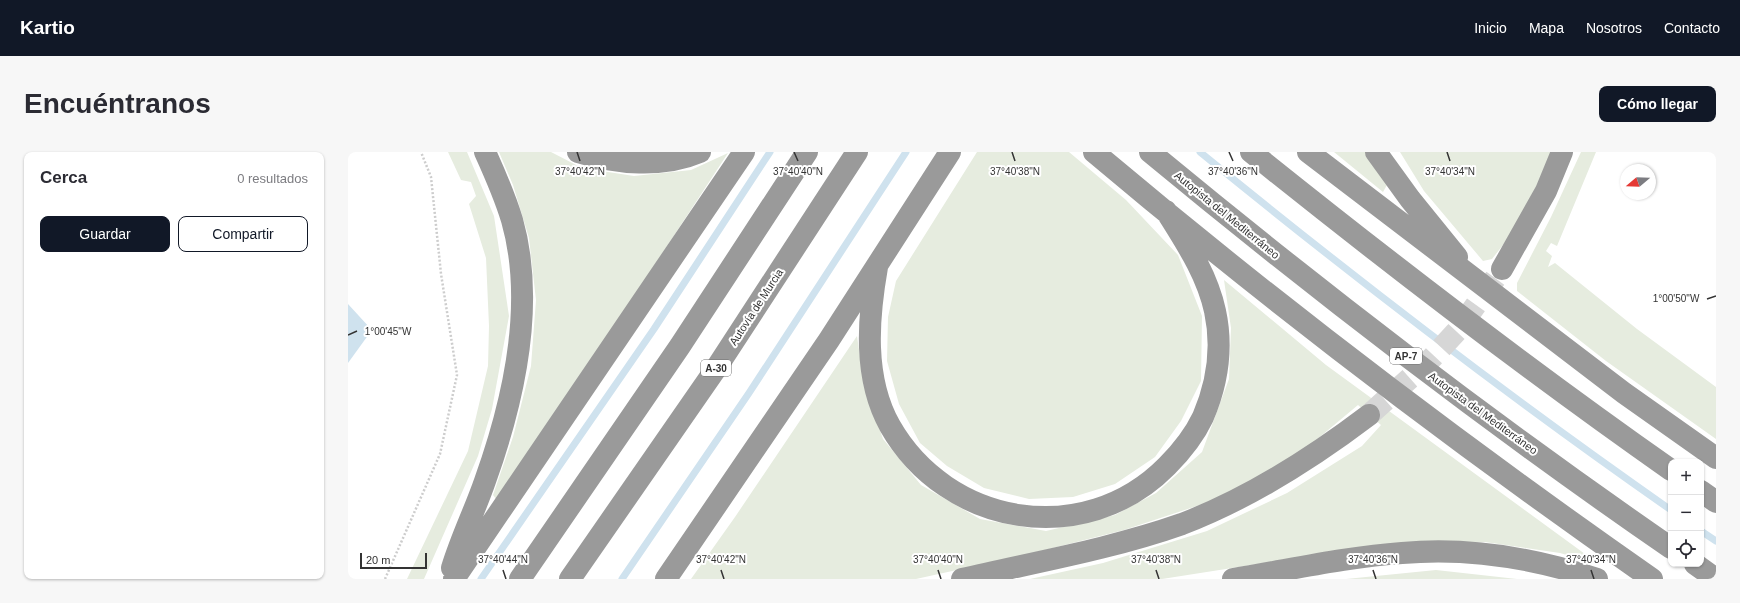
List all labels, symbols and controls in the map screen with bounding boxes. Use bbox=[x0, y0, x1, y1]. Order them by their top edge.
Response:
text: Kartio bbox=[20, 17, 75, 38]
text: Inicio bbox=[1474, 20, 1507, 36]
text: Mapa bbox=[1529, 20, 1564, 36]
text: Nosotros bbox=[1586, 20, 1642, 36]
text: Contacto bbox=[1664, 20, 1720, 36]
button: Cómo llegar bbox=[1599, 86, 1716, 122]
text: Encuéntranos bbox=[24, 88, 211, 119]
north arrow bbox=[1620, 164, 1656, 200]
text: 37°40'42"N bbox=[555, 166, 605, 177]
text: 37°40'40"N bbox=[773, 166, 823, 177]
text: 37°40'38"N bbox=[990, 166, 1040, 177]
text: 37°40'36"N bbox=[1208, 166, 1258, 177]
text: 37°40'34"N bbox=[1425, 166, 1475, 177]
text: Cerca bbox=[40, 168, 87, 187]
street label: Autopista del Mediterráneo bbox=[1172, 169, 1282, 261]
text: 0 resultados bbox=[237, 171, 308, 186]
button: Guardar bbox=[40, 216, 170, 252]
button: Compartir bbox=[178, 216, 308, 252]
street label: Autovía de Murcia bbox=[727, 266, 786, 347]
text: 1°00'50"W bbox=[1653, 293, 1700, 304]
text: 1°00'45"W bbox=[365, 326, 412, 337]
road number: AP-7 bbox=[1390, 348, 1422, 364]
road number: A-30 bbox=[701, 360, 731, 376]
street label: Autopista del Mediterráneo bbox=[1426, 370, 1540, 456]
map controls bbox=[1668, 459, 1704, 567]
button: + bbox=[1668, 459, 1704, 495]
button: − bbox=[1668, 495, 1704, 531]
button: locate bbox=[1668, 531, 1704, 567]
scale bar bbox=[360, 551, 427, 570]
text: 20 m bbox=[366, 554, 390, 566]
text: 37°40'44"N bbox=[478, 554, 528, 565]
text: 37°40'42"N bbox=[696, 554, 746, 565]
text: 37°40'40"N bbox=[913, 554, 963, 565]
text: 37°40'38"N bbox=[1131, 554, 1181, 565]
text: 37°40'36"N bbox=[1348, 554, 1398, 565]
text: 37°40'34"N bbox=[1566, 554, 1616, 565]

